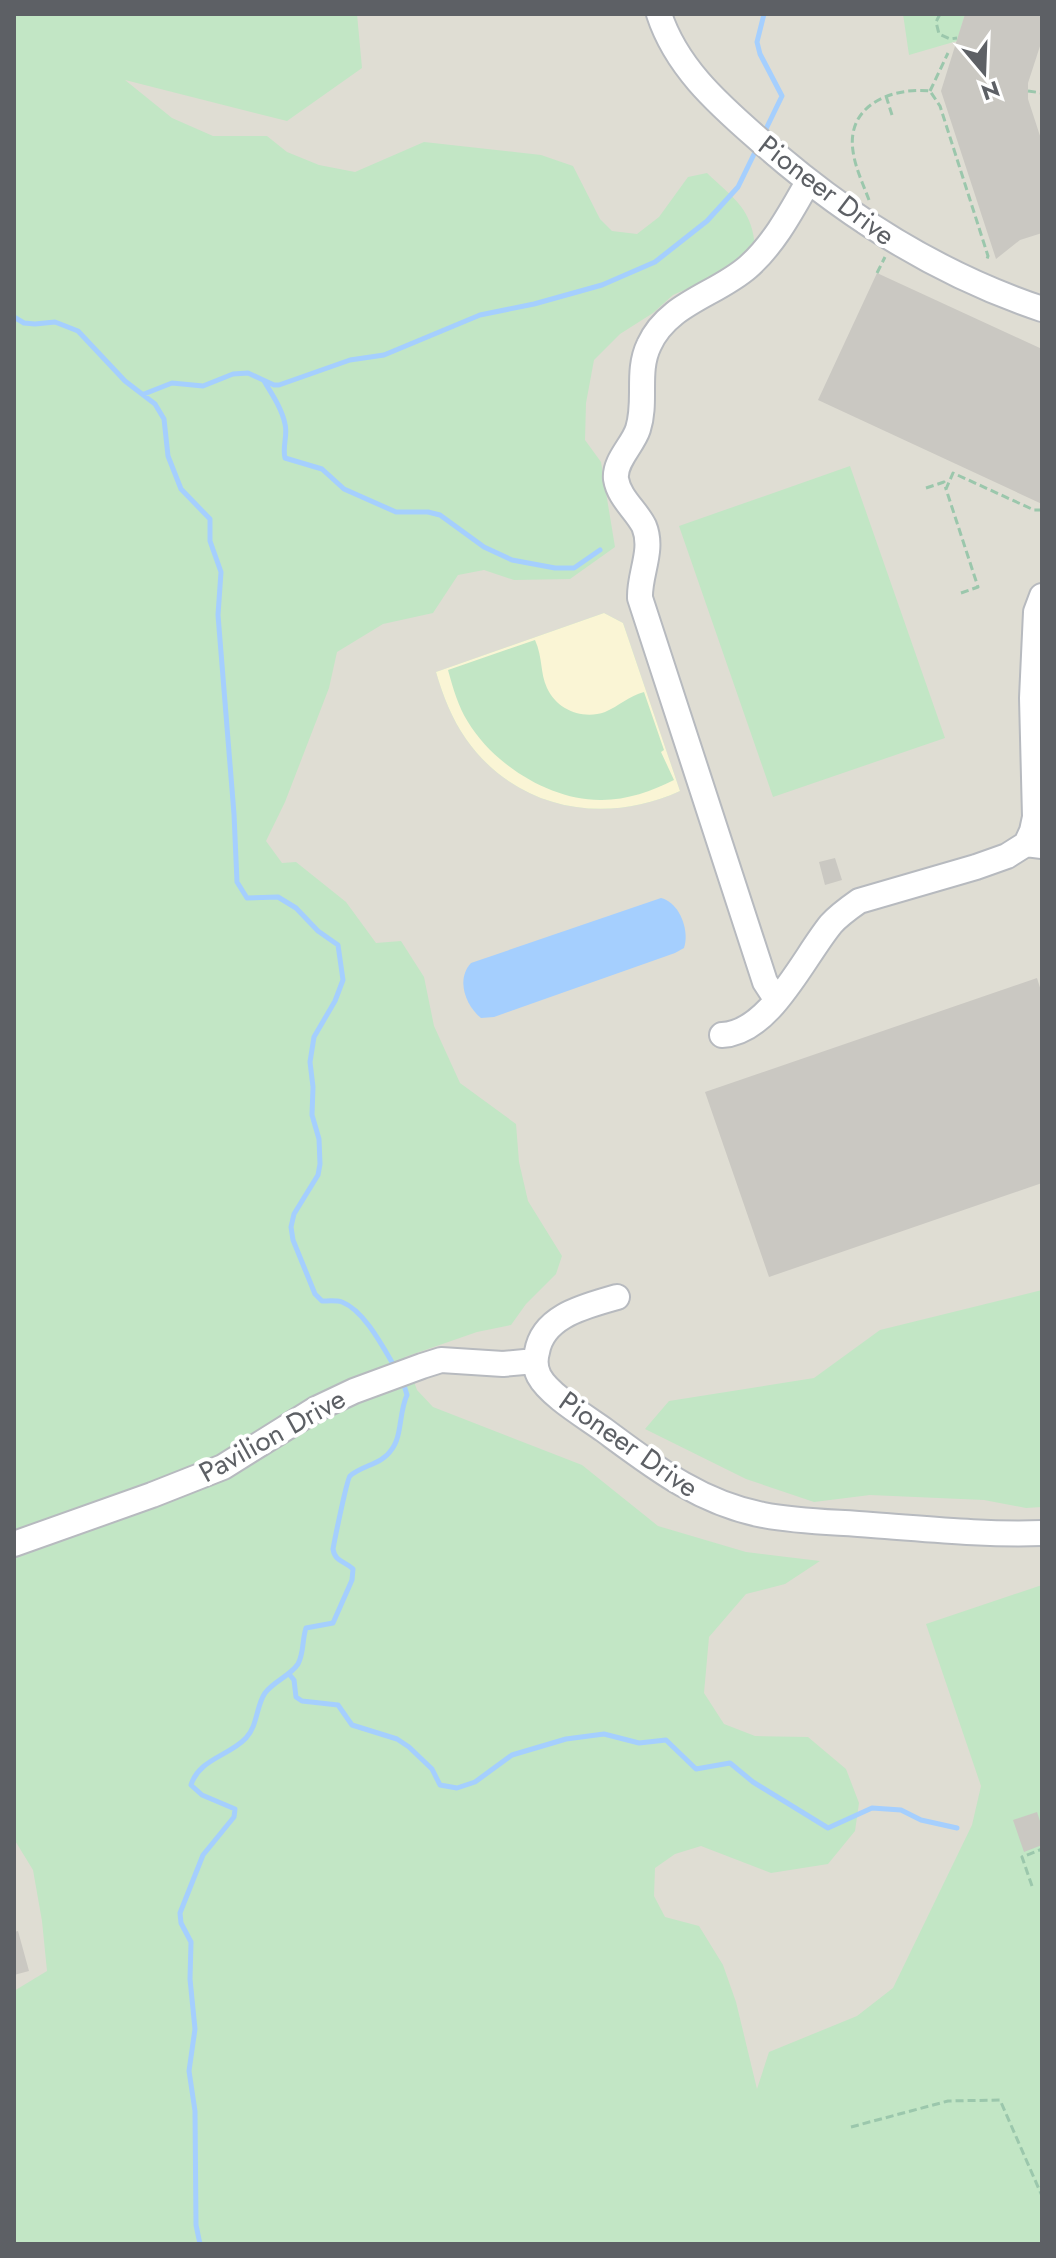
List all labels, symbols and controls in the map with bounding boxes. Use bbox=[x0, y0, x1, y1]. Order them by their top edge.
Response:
north arrow bbox=[944, 32, 1024, 112]
text: N bbox=[977, 73, 1004, 109]
street label: Pioneer Drive bbox=[750, 125, 904, 255]
street label: Pavilion Drive bbox=[192, 1378, 353, 1493]
street label: Pioneer Drive bbox=[551, 1381, 707, 1508]

